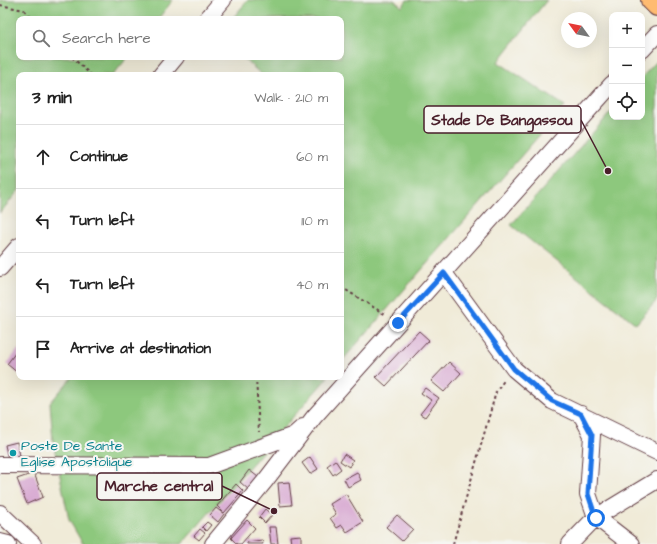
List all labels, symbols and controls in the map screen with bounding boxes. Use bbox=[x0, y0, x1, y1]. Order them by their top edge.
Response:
north arrow bbox=[561, 12, 597, 48]
map controls bbox=[609, 12, 645, 120]
button: + bbox=[609, 12, 645, 48]
search box bbox=[16, 16, 344, 60]
icon: search bbox=[30, 27, 52, 49]
text: Search here bbox=[62, 28, 151, 49]
button: − bbox=[609, 48, 645, 84]
button: locate bbox=[609, 84, 645, 120]
text: 3 min bbox=[32, 86, 72, 110]
text: Walk · 210 m bbox=[254, 89, 328, 107]
callout: Stade De Bangassou bbox=[424, 106, 581, 133]
text: Stade De Bangassou bbox=[430, 110, 573, 133]
icon: ahead bbox=[32, 146, 54, 168]
text: Continue bbox=[70, 146, 128, 167]
text: 60 m bbox=[296, 148, 328, 166]
icon: left bbox=[32, 210, 54, 232]
text: Turn left bbox=[70, 210, 134, 231]
text: 110 m bbox=[301, 212, 328, 230]
icon: left bbox=[32, 274, 54, 296]
text: Turn left bbox=[70, 274, 134, 295]
text: 40 m bbox=[296, 276, 328, 294]
route end bbox=[389, 314, 407, 332]
icon: arrive bbox=[32, 338, 54, 360]
text: Arrive at destination bbox=[70, 338, 211, 359]
place label: Poste De Sante Eglise Apostolique bbox=[21, 436, 133, 472]
marker: Poste De Sante Eglise Apostolique bbox=[8, 448, 18, 458]
callout: Marche central bbox=[97, 473, 222, 500]
text: Marche central bbox=[105, 476, 214, 497]
route start bbox=[587, 509, 605, 527]

